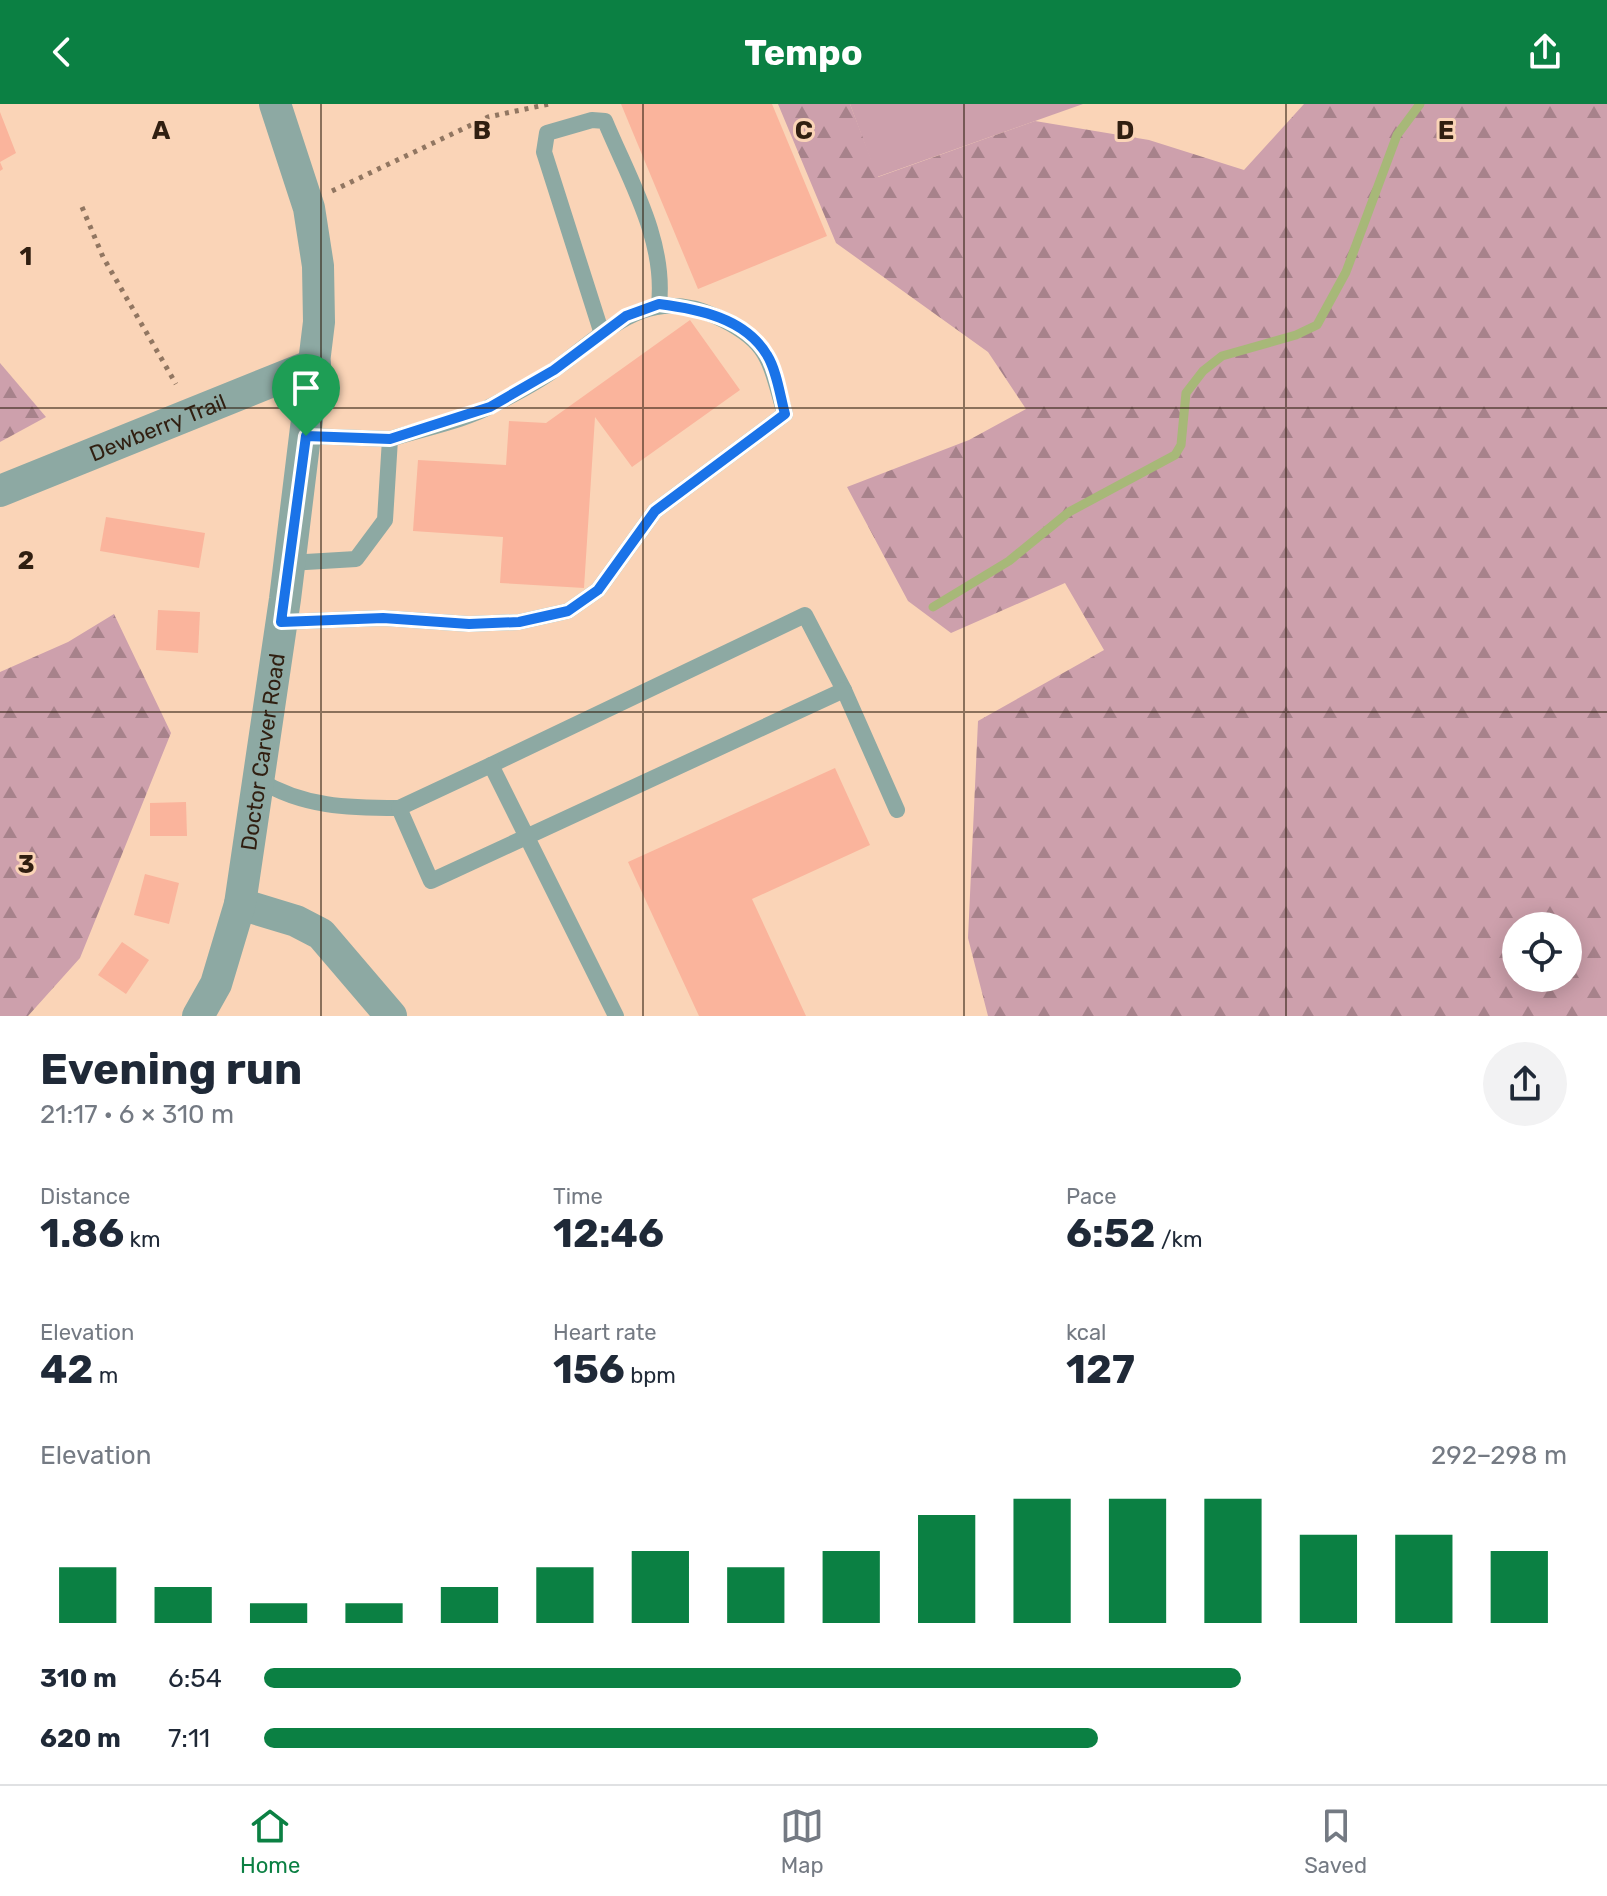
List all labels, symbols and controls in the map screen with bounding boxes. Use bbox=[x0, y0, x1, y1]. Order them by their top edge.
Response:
icon: back bbox=[40, 30, 84, 74]
icon: share bbox=[1523, 30, 1567, 74]
text: Tempo bbox=[744, 31, 863, 74]
text: A bbox=[152, 115, 171, 146]
text: B bbox=[473, 115, 491, 146]
text: C bbox=[795, 115, 813, 146]
text: D bbox=[1116, 115, 1134, 146]
text: E bbox=[1438, 115, 1454, 146]
text: 1 bbox=[20, 241, 32, 272]
pin bbox=[272, 354, 340, 436]
icon: arrive bbox=[284, 366, 328, 410]
street label: Dewberry Trail bbox=[85, 388, 230, 468]
text: 2 bbox=[18, 545, 34, 576]
street label: Doctor Carver Road bbox=[235, 651, 291, 852]
text: 3 bbox=[17, 849, 35, 880]
map controls bbox=[1502, 912, 1582, 992]
button: locate bbox=[1502, 912, 1582, 992]
button: share bbox=[1483, 1042, 1567, 1126]
text: Evening run bbox=[40, 1043, 302, 1095]
text: 21:17 · 6 × 310 m bbox=[40, 1099, 234, 1130]
text: Distance bbox=[40, 1183, 130, 1210]
text: Time bbox=[553, 1183, 603, 1210]
text: Pace bbox=[1066, 1183, 1117, 1210]
text: 1.86 bbox=[40, 1210, 124, 1257]
text: 12:46 bbox=[553, 1210, 664, 1257]
text: 6:52 bbox=[1066, 1210, 1156, 1257]
text: km bbox=[124, 1226, 161, 1253]
text: /km bbox=[1156, 1226, 1202, 1253]
text: Elevation bbox=[40, 1319, 134, 1346]
text: Heart rate bbox=[553, 1319, 657, 1346]
text: kcal bbox=[1066, 1319, 1106, 1346]
text: 42 bbox=[40, 1346, 93, 1393]
text: 156 bbox=[553, 1346, 625, 1393]
text: 127 bbox=[1066, 1346, 1135, 1393]
text: m bbox=[93, 1362, 118, 1389]
text: bpm bbox=[625, 1362, 676, 1389]
text: Elevation bbox=[40, 1440, 151, 1471]
text: 292–298 m bbox=[1431, 1440, 1567, 1471]
text: 310 m bbox=[40, 1663, 117, 1694]
text: 6:54 bbox=[168, 1663, 222, 1694]
text: 620 m bbox=[40, 1723, 121, 1754]
text: 7:11 bbox=[168, 1723, 210, 1754]
tab: Home bbox=[240, 1804, 300, 1879]
tab: Map bbox=[780, 1804, 824, 1879]
tab: Saved bbox=[1304, 1804, 1367, 1879]

